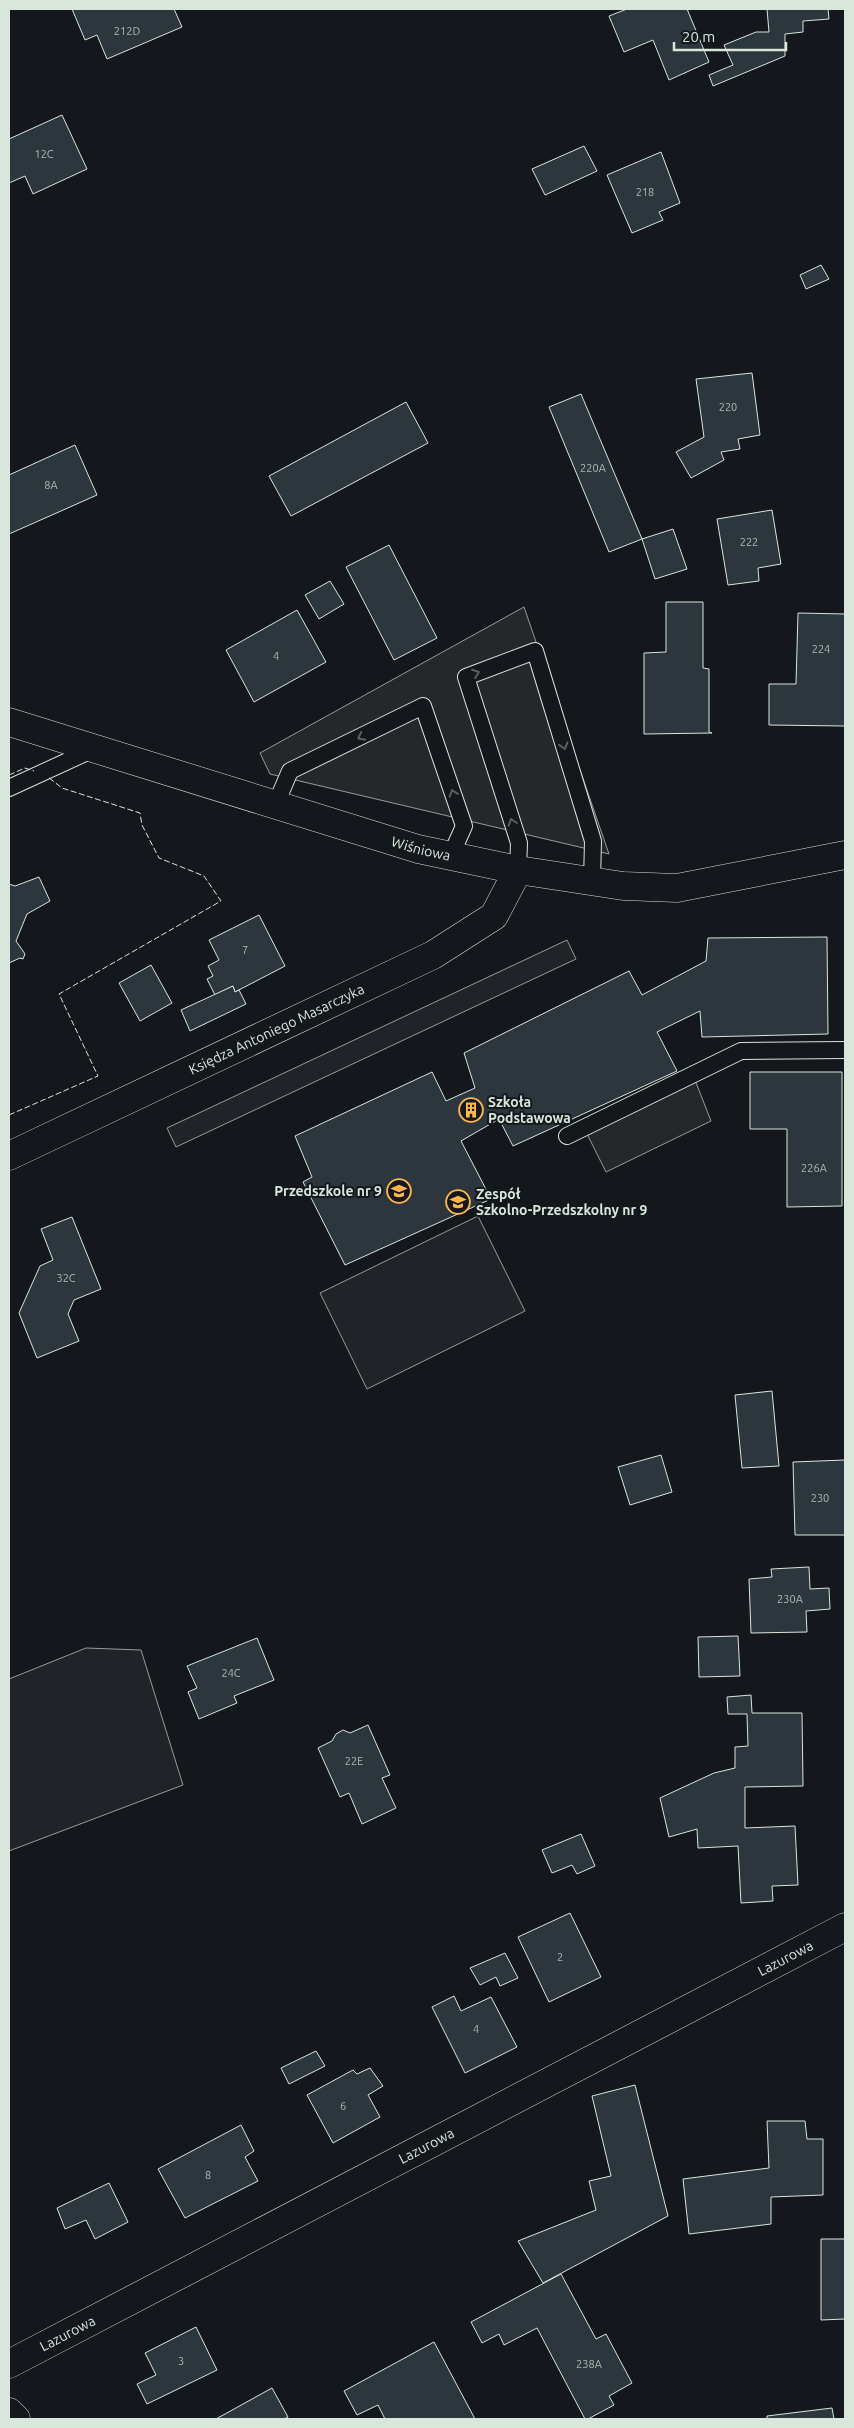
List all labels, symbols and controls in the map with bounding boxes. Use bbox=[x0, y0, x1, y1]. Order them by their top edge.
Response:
scale bar bbox=[674, 20, 786, 52]
house number: 212D bbox=[114, 25, 140, 37]
text: 20 m bbox=[682, 28, 715, 45]
house number: 12C bbox=[34, 148, 54, 160]
house number: 218 bbox=[636, 186, 654, 198]
house number: 220 bbox=[719, 401, 737, 413]
house number: 220A bbox=[580, 462, 607, 474]
house number: 8A bbox=[44, 479, 59, 491]
house number: 222 bbox=[740, 536, 758, 548]
house number: 224 bbox=[812, 643, 830, 655]
house number: 4 bbox=[273, 650, 279, 662]
one-way arrow bbox=[471, 669, 479, 679]
one-way arrow bbox=[357, 731, 366, 741]
one-way arrow bbox=[559, 741, 569, 749]
one-way arrow bbox=[449, 790, 459, 798]
one-way arrow bbox=[508, 818, 518, 827]
street label: Wiśniowa bbox=[389, 833, 452, 864]
house number: 7 bbox=[242, 944, 248, 956]
street label: Księdza Antoniego Masarczyka bbox=[186, 981, 367, 1078]
place label: Szkoła Podstawowa bbox=[488, 1094, 571, 1126]
building icon: Szkoła Podstawowa bbox=[458, 1097, 484, 1123]
house number: 226A bbox=[801, 1162, 828, 1174]
school or university icon: Przedszkole nr 9 bbox=[386, 1178, 412, 1204]
place label: Przedszkole nr 9 bbox=[274, 1183, 382, 1199]
place label: Zespół Szkolno-Przedszkolny nr 9 bbox=[476, 1186, 648, 1218]
school or university icon: Zespół Szkolno-Przedszkolny nr 9 bbox=[445, 1189, 471, 1215]
house number: 32C bbox=[56, 1272, 76, 1284]
house number: 230 bbox=[811, 1492, 829, 1504]
house number: 230A bbox=[777, 1593, 804, 1605]
house number: 24C bbox=[221, 1667, 241, 1679]
house number: 22E bbox=[345, 1755, 363, 1767]
street label: Lazurowa bbox=[755, 1937, 816, 1979]
house number: 2 bbox=[557, 1951, 563, 1963]
house number: 4 bbox=[473, 2023, 479, 2035]
house number: 6 bbox=[340, 2100, 346, 2112]
street label: Lazurowa bbox=[396, 2125, 457, 2167]
house number: 8 bbox=[205, 2169, 211, 2181]
street label: Lazurowa bbox=[37, 2312, 98, 2354]
house number: 3 bbox=[178, 2355, 184, 2367]
house number: 238A bbox=[576, 2358, 603, 2370]

